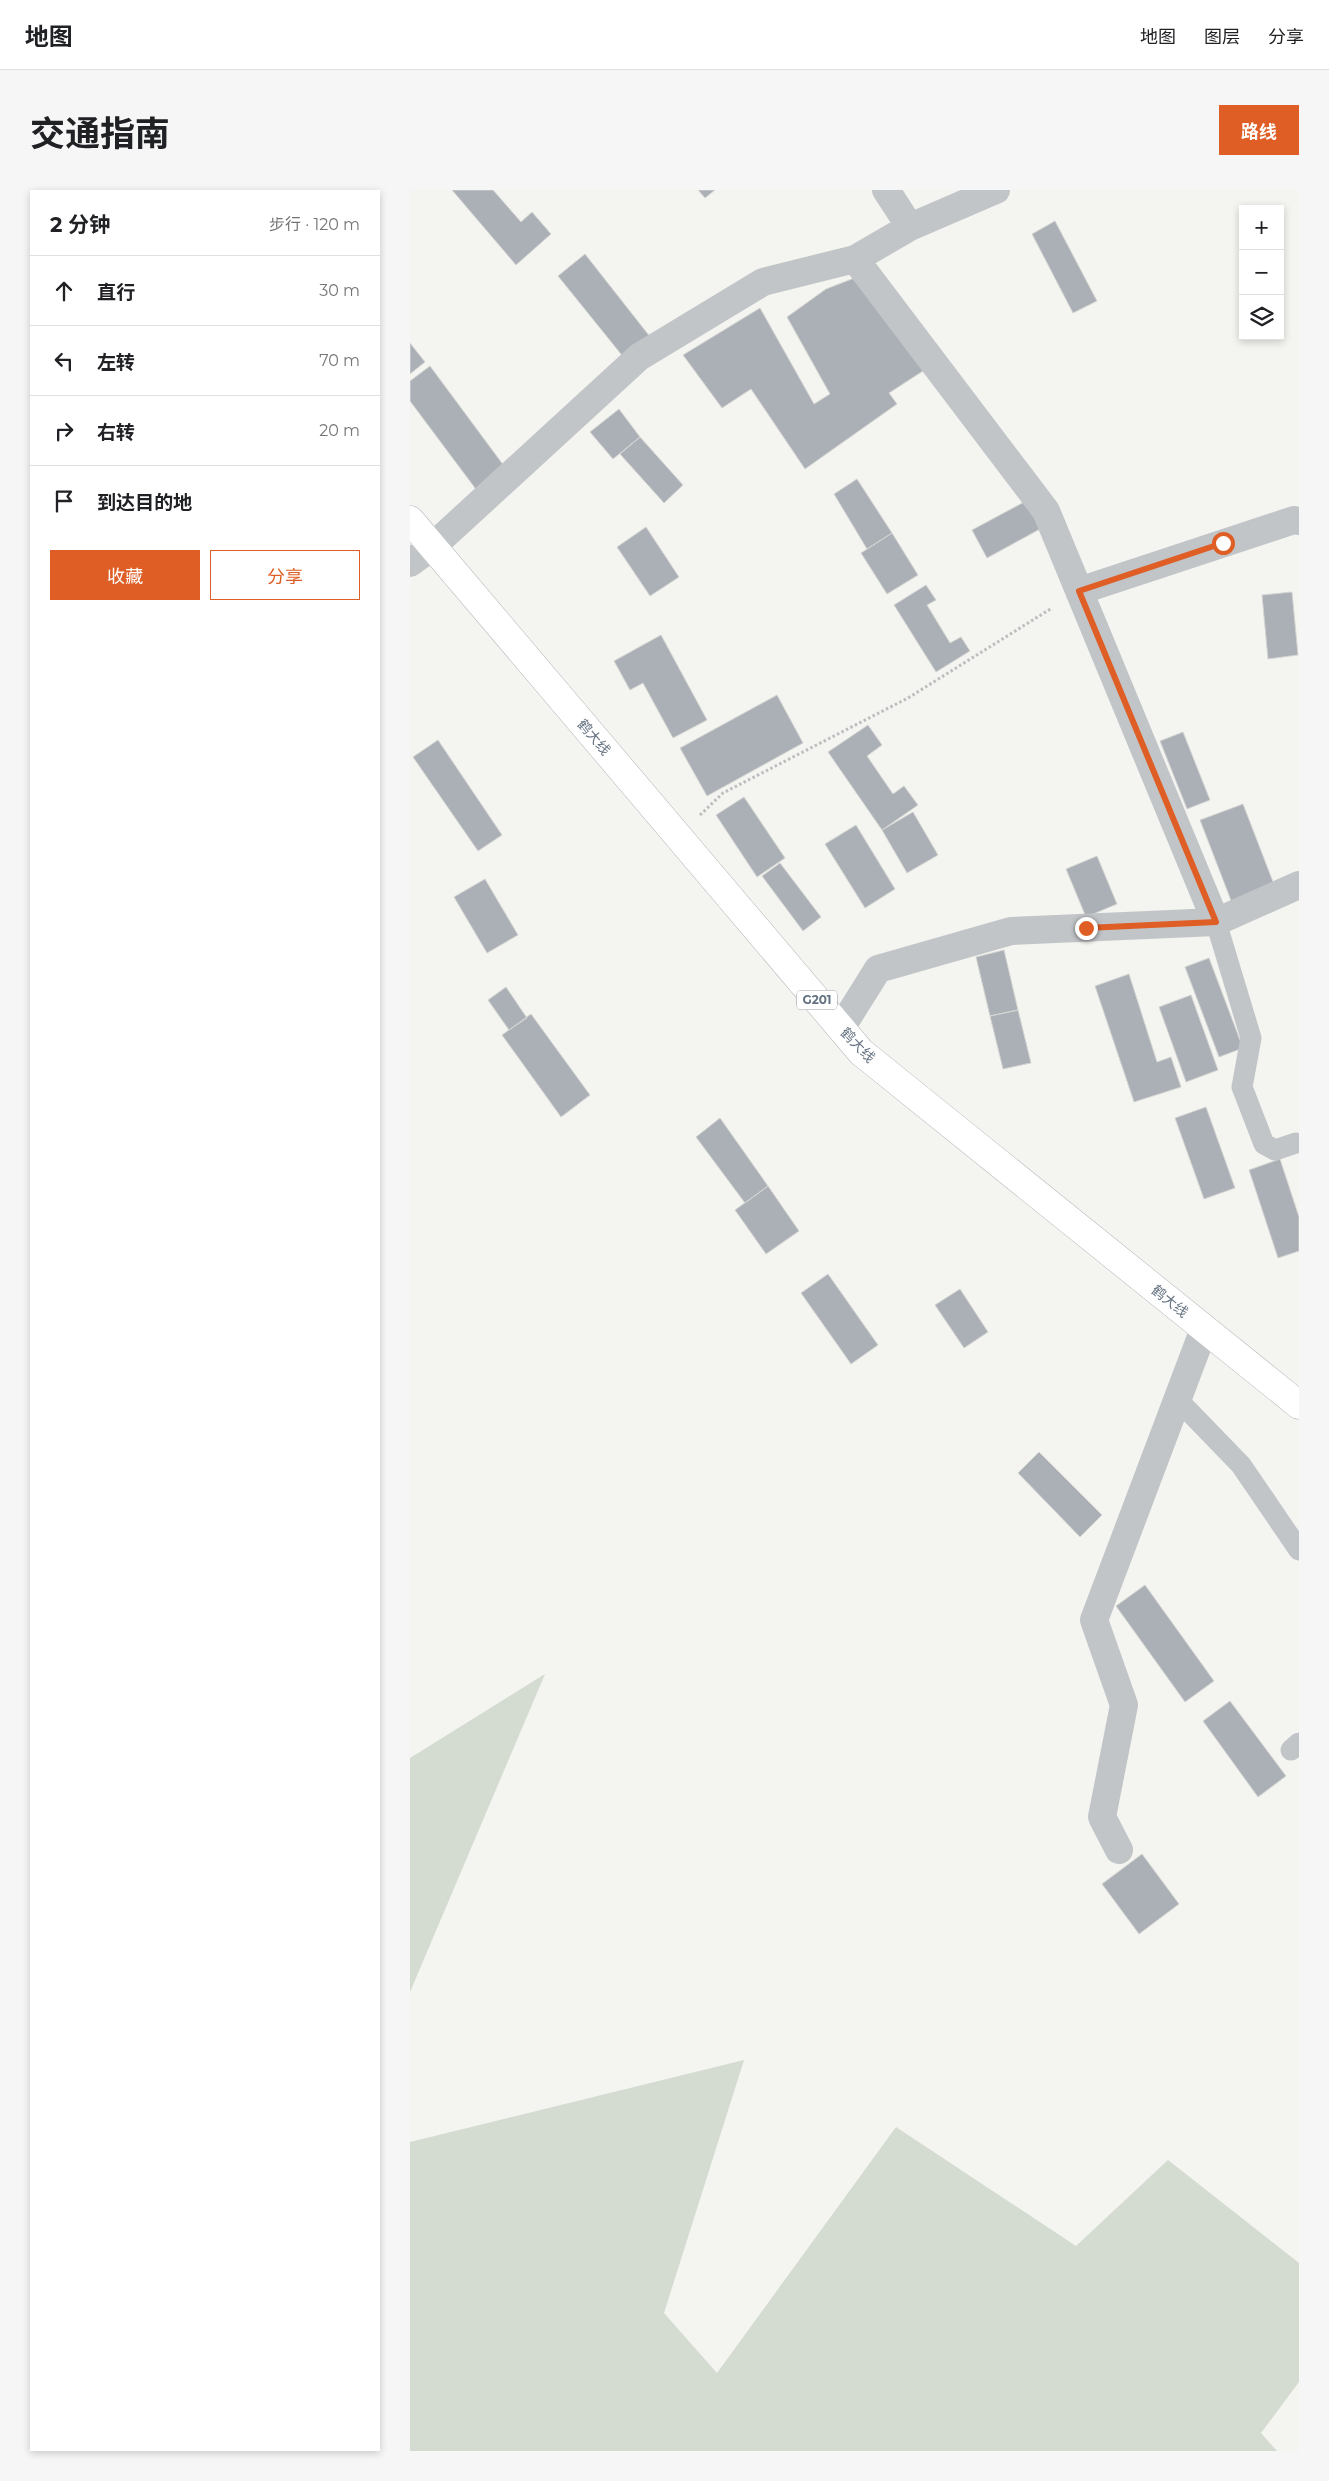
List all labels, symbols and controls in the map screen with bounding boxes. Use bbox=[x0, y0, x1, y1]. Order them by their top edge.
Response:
text: 地图 bbox=[25, 22, 73, 51]
text: 地图 bbox=[1140, 26, 1176, 48]
text: 图层 bbox=[1204, 26, 1240, 48]
text: 分享 bbox=[1268, 26, 1304, 48]
button: 路线 bbox=[1219, 105, 1299, 155]
text: 交通指南 bbox=[30, 112, 170, 155]
map controls bbox=[1239, 205, 1284, 340]
button: + bbox=[1239, 205, 1284, 250]
text: 2 分钟 bbox=[50, 212, 110, 237]
text: 步行 · 120 m bbox=[269, 215, 360, 234]
button: − bbox=[1239, 250, 1284, 295]
icon: ahead bbox=[50, 277, 78, 305]
text: 直行 bbox=[97, 281, 135, 304]
text: 30 m bbox=[319, 281, 360, 300]
button: layers bbox=[1239, 295, 1284, 340]
icon: left bbox=[50, 347, 78, 375]
text: 左转 bbox=[97, 351, 135, 374]
text: 70 m bbox=[319, 351, 360, 370]
icon: right bbox=[50, 417, 78, 445]
text: 右转 bbox=[97, 421, 135, 444]
text: 20 m bbox=[319, 421, 360, 440]
icon: arrive bbox=[50, 487, 78, 515]
text: 到达目的地 bbox=[97, 491, 192, 514]
route start bbox=[1212, 532, 1235, 555]
button: 收藏 bbox=[50, 550, 200, 600]
button: 分享 bbox=[210, 550, 360, 600]
street label: 鹤大线 bbox=[574, 715, 614, 759]
route end bbox=[1075, 917, 1098, 940]
road number: G201 bbox=[797, 990, 837, 1010]
street label: 鹤大线 bbox=[837, 1024, 879, 1066]
street label: 鹤大线 bbox=[1148, 1281, 1192, 1321]

